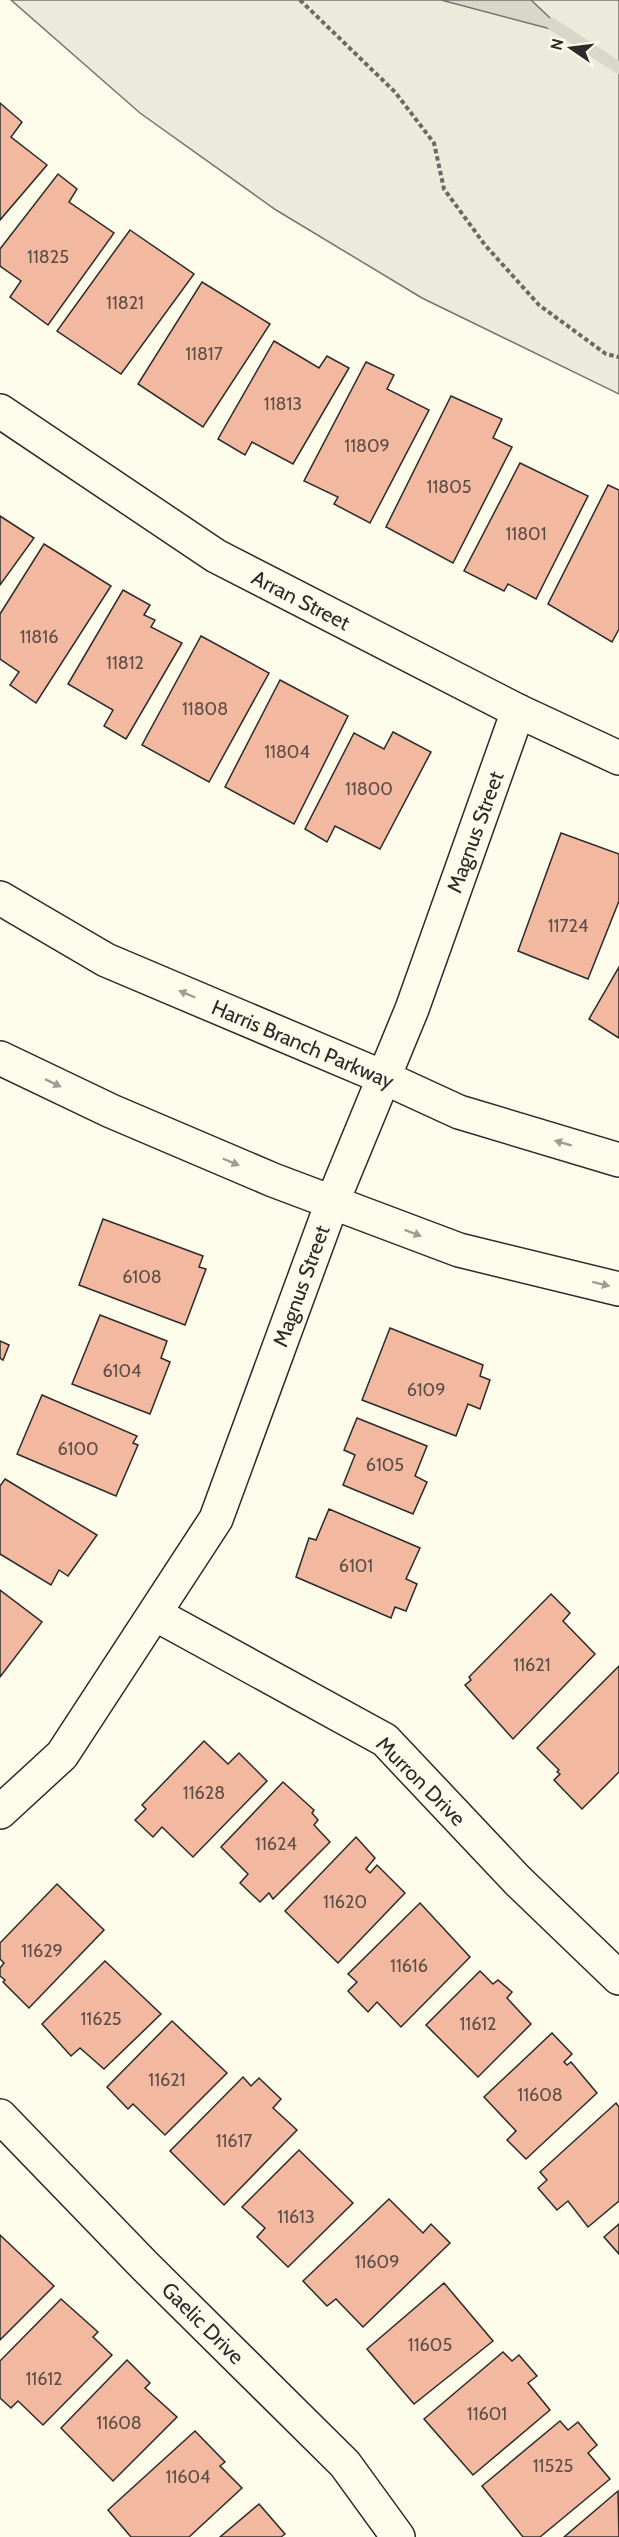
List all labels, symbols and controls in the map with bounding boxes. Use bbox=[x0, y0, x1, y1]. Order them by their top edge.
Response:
north arrow bbox=[541, 18, 601, 78]
text: N bbox=[546, 37, 568, 52]
house number: 11825 bbox=[27, 246, 69, 268]
house number: 11821 bbox=[106, 292, 144, 314]
house number: 11817 bbox=[185, 343, 223, 365]
house number: 11813 bbox=[264, 393, 302, 415]
house number: 11809 bbox=[344, 435, 390, 457]
house number: 11805 bbox=[427, 476, 471, 498]
house number: 11801 bbox=[505, 523, 547, 545]
street label: Arran Street bbox=[248, 565, 354, 635]
house number: 11816 bbox=[20, 626, 58, 648]
house number: 11812 bbox=[106, 652, 144, 674]
house number: 11808 bbox=[182, 698, 228, 720]
house number: 11804 bbox=[264, 741, 310, 763]
street label: Magnus Street bbox=[441, 768, 509, 896]
house number: 11800 bbox=[345, 778, 393, 800]
house number: 11724 bbox=[548, 915, 588, 937]
one-way arrow bbox=[178, 989, 196, 998]
street label: Harris Branch Parkway bbox=[208, 994, 398, 1094]
one-way arrow bbox=[44, 1079, 61, 1088]
one-way arrow bbox=[554, 1138, 572, 1147]
one-way arrow bbox=[222, 1158, 240, 1168]
street label: Magnus Street bbox=[267, 1222, 335, 1350]
one-way arrow bbox=[404, 1229, 422, 1238]
house number: 6108 bbox=[122, 1266, 162, 1288]
one-way arrow bbox=[591, 1280, 610, 1290]
house number: 6104 bbox=[103, 1360, 141, 1382]
house number: 6109 bbox=[407, 1379, 445, 1401]
house number: 6100 bbox=[57, 1438, 99, 1460]
house number: 6105 bbox=[366, 1454, 404, 1476]
house number: 6101 bbox=[339, 1555, 373, 1577]
house number: 11621 bbox=[513, 1654, 551, 1676]
street label: Murron Drive bbox=[371, 1731, 471, 1831]
house number: 11628 bbox=[183, 1782, 225, 1804]
house number: 11624 bbox=[255, 1833, 297, 1855]
house number: 11620 bbox=[323, 1891, 367, 1913]
house number: 11629 bbox=[21, 1940, 63, 1962]
house number: 11616 bbox=[390, 1955, 428, 1977]
house number: 11625 bbox=[80, 2008, 122, 2030]
house number: 11612 bbox=[459, 2013, 497, 2035]
house number: 11621 bbox=[148, 2069, 186, 2091]
house number: 11608 bbox=[517, 2084, 563, 2106]
house number: 11617 bbox=[216, 2130, 252, 2152]
house number: 11613 bbox=[277, 2206, 315, 2228]
house number: 11609 bbox=[355, 2251, 399, 2273]
street label: Gaelic Drive bbox=[157, 2277, 249, 2369]
house number: 11605 bbox=[408, 2334, 452, 2356]
house number: 11612 bbox=[25, 2368, 63, 2390]
house number: 11601 bbox=[467, 2403, 507, 2425]
house number: 11608 bbox=[96, 2412, 142, 2434]
house number: 11525 bbox=[533, 2455, 573, 2477]
house number: 11604 bbox=[166, 2466, 210, 2488]

